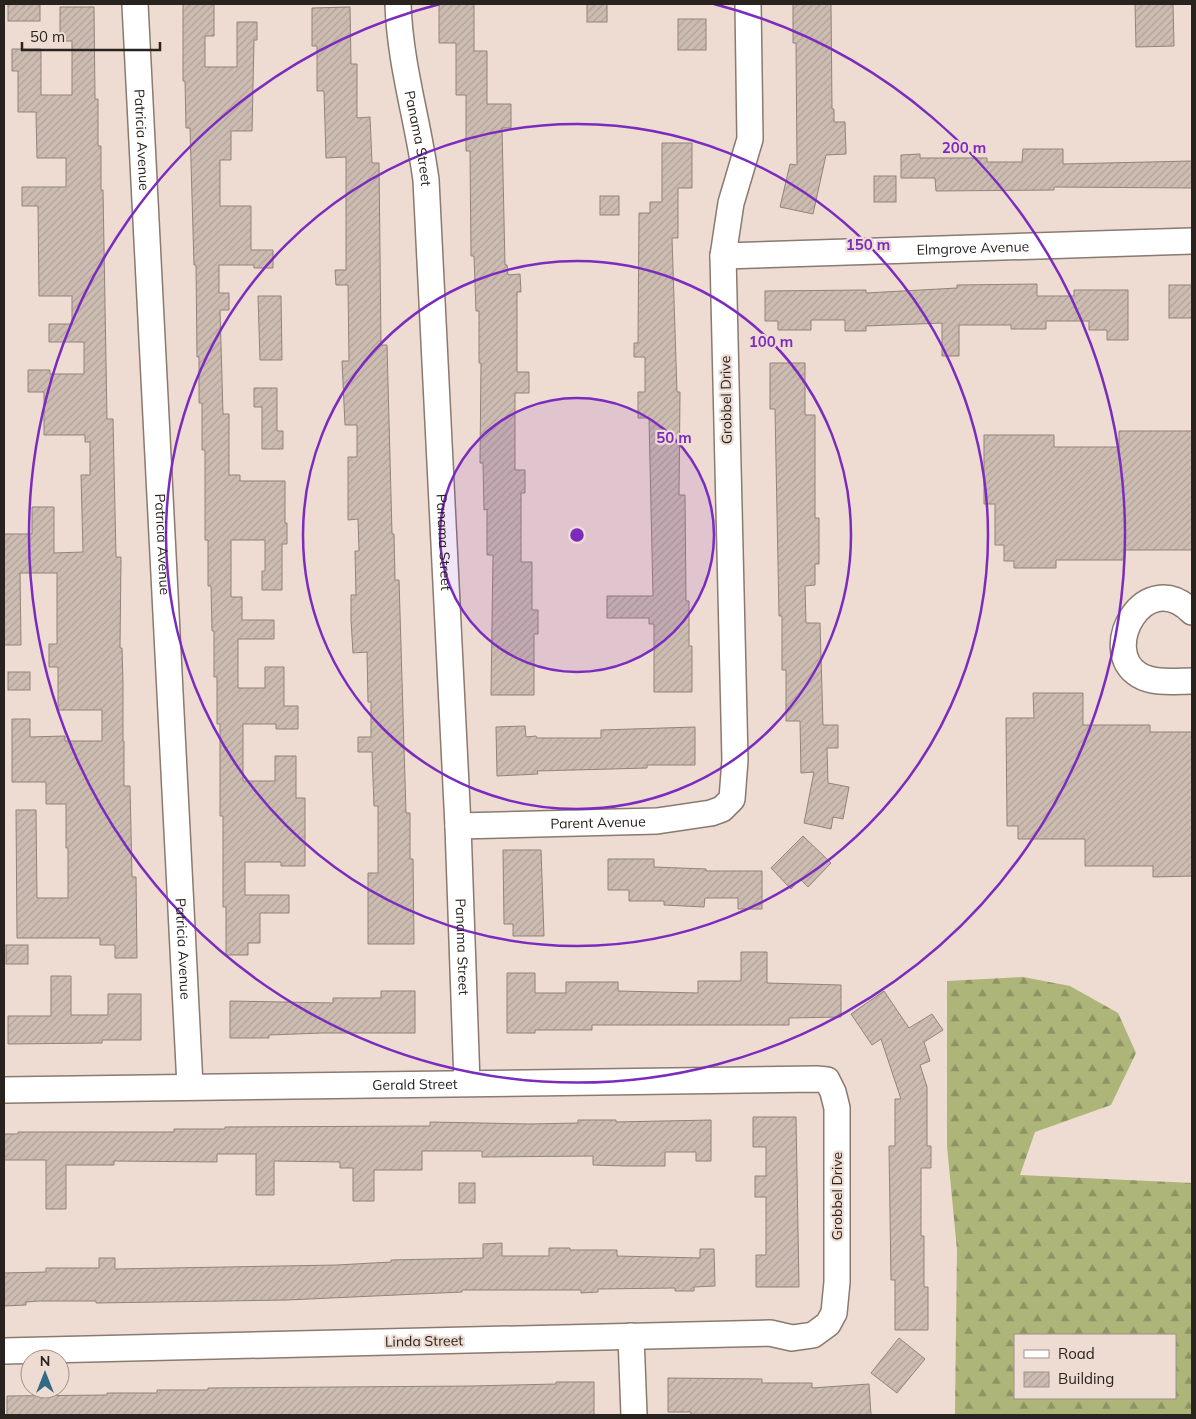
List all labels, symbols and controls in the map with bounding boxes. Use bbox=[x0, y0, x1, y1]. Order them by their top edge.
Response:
scale bar bbox=[22, 20, 160, 52]
text: 50 m bbox=[30, 27, 65, 46]
street label: Patricia Avenue bbox=[130, 89, 153, 191]
street label: Panama Street bbox=[401, 89, 435, 187]
text: 200 m bbox=[942, 138, 986, 157]
text: 150 m bbox=[846, 235, 890, 254]
street label: Elmgrove Avenue bbox=[916, 237, 1029, 259]
text: 100 m bbox=[749, 332, 793, 351]
street label: Grobbel Drive bbox=[716, 356, 736, 444]
text: 50 m bbox=[656, 428, 692, 447]
street label: Patricia Avenue bbox=[151, 493, 174, 596]
street label: Panama Street bbox=[433, 493, 455, 591]
centre of rings bbox=[568, 526, 586, 544]
street label: Parent Avenue bbox=[550, 812, 646, 833]
street label: Patricia Avenue bbox=[171, 898, 195, 1000]
street label: Panama Street bbox=[452, 898, 473, 996]
street label: Gerald Street bbox=[372, 1075, 458, 1094]
street label: Grobbel Drive bbox=[828, 1152, 846, 1240]
street label: Linda Street bbox=[385, 1331, 463, 1351]
legend bbox=[1014, 1334, 1176, 1399]
text: Road bbox=[1058, 1344, 1095, 1363]
north arrow bbox=[20, 1349, 70, 1399]
text: N bbox=[40, 1352, 50, 1370]
text: Building bbox=[1058, 1369, 1114, 1388]

